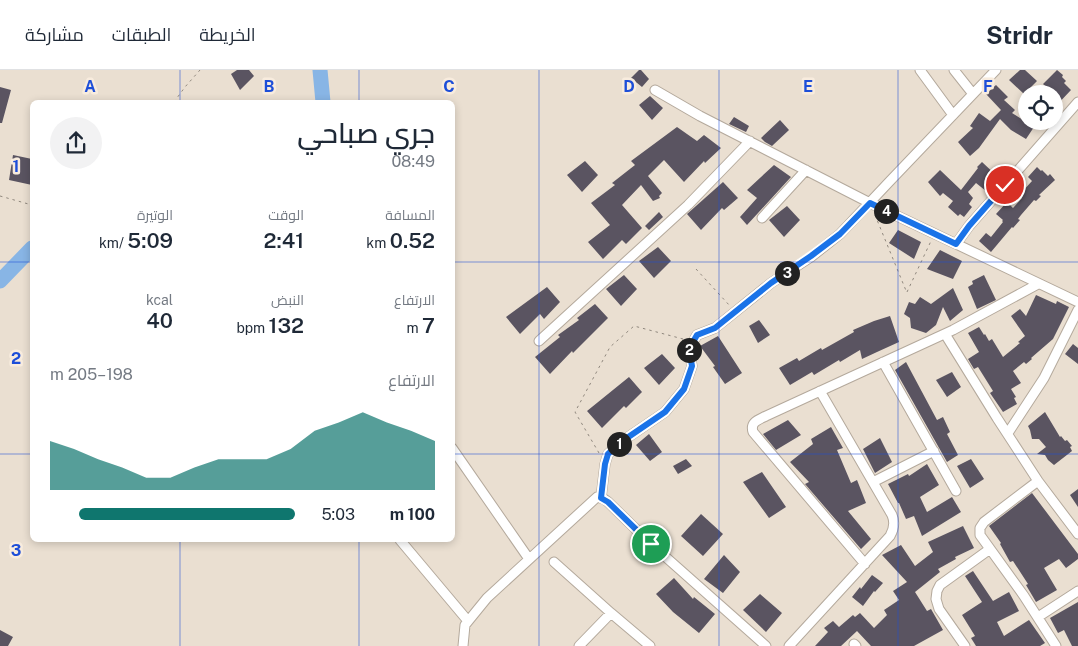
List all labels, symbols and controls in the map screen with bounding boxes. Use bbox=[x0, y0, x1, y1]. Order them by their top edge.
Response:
text: Stridr bbox=[986, 21, 1053, 49]
text: مشاركة bbox=[25, 24, 84, 45]
text: الطبقات bbox=[112, 24, 171, 45]
text: الخريطة bbox=[199, 24, 256, 45]
text: A bbox=[84, 77, 96, 96]
text: B bbox=[264, 77, 275, 96]
text: C bbox=[443, 77, 455, 96]
text: D bbox=[623, 77, 635, 96]
text: E bbox=[803, 77, 813, 96]
text: F bbox=[983, 77, 993, 96]
map controls bbox=[1018, 85, 1063, 130]
button: locate bbox=[1018, 85, 1063, 130]
text: جري صباحي bbox=[297, 116, 435, 149]
button: share bbox=[50, 117, 102, 169]
text: 08:49 bbox=[391, 152, 435, 171]
text: 1 bbox=[13, 157, 19, 176]
pin bbox=[984, 164, 1026, 206]
icon: check bbox=[991, 171, 1019, 199]
pin: 4 bbox=[874, 198, 898, 224]
text: 4 bbox=[882, 203, 891, 219]
text: الوتيرة bbox=[137, 207, 173, 223]
text: الوقت bbox=[268, 207, 304, 223]
text: المسافة bbox=[385, 207, 435, 223]
text: 5:09 bbox=[127, 228, 173, 253]
text: 2:41 bbox=[264, 228, 304, 253]
text: 0.52 bbox=[390, 228, 435, 253]
text: /km bbox=[99, 235, 127, 251]
text: km bbox=[366, 235, 390, 251]
pin: 3 bbox=[774, 260, 800, 286]
text: 3 bbox=[783, 265, 792, 281]
text: kcal bbox=[146, 292, 173, 308]
text: النبض bbox=[271, 292, 304, 308]
text: الارتفاع bbox=[394, 292, 435, 308]
text: 40 bbox=[146, 308, 173, 333]
text: 132 bbox=[269, 313, 304, 338]
text: 7 bbox=[422, 313, 435, 338]
text: bpm bbox=[236, 320, 269, 336]
text: m bbox=[407, 320, 422, 336]
pin: 2 bbox=[676, 338, 702, 362]
text: 2 bbox=[685, 342, 694, 358]
text: 2 bbox=[11, 349, 21, 368]
text: 198–205 m bbox=[50, 365, 133, 384]
text: الارتفاع bbox=[388, 371, 435, 390]
pin: 1 bbox=[606, 432, 632, 456]
text: 1 bbox=[617, 436, 623, 452]
text: 5:03 bbox=[321, 505, 355, 524]
text: 100 m bbox=[390, 505, 435, 524]
pin bbox=[630, 523, 672, 565]
icon: arrive bbox=[637, 530, 665, 558]
text: 3 bbox=[11, 541, 21, 560]

